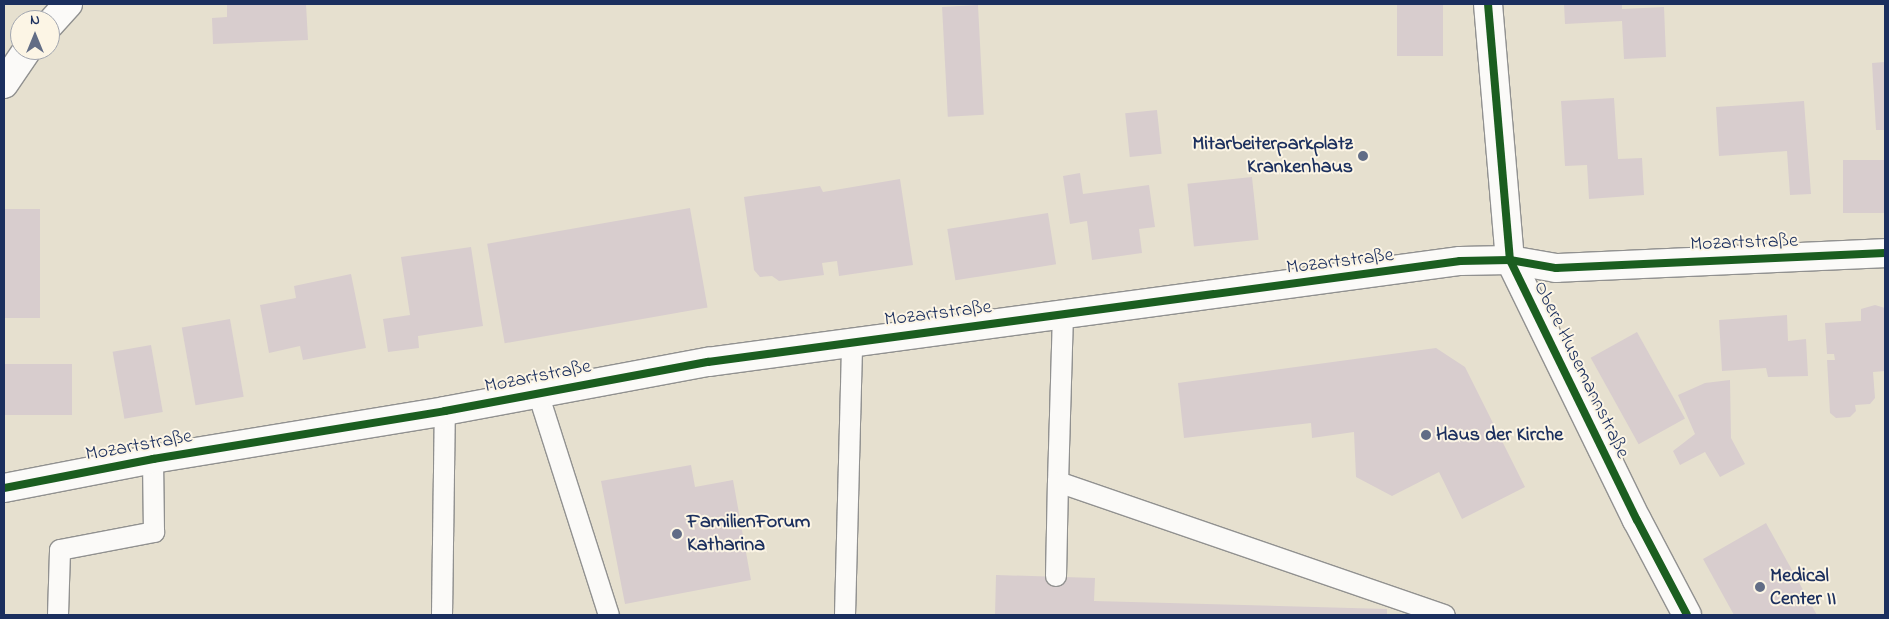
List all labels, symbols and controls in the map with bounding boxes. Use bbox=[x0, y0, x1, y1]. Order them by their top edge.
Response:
north arrow bbox=[10, 10, 60, 60]
text: N bbox=[30, 10, 40, 31]
place label: Mitarbeiterparkplatz Krankenhaus bbox=[1192, 132, 1353, 179]
marker: Mitarbeiterparkplatz Krankenhaus bbox=[1357, 150, 1369, 162]
street label: Mozartstraße bbox=[1690, 229, 1798, 257]
street label: Mozartstraße bbox=[1285, 244, 1395, 280]
street label: Obere Husemannstraße bbox=[1528, 277, 1634, 463]
street label: Mozartstraße bbox=[883, 296, 993, 332]
street label: Mozartstraße bbox=[483, 355, 593, 399]
place label: Haus der Kirche bbox=[1436, 423, 1563, 447]
street label: Mozartstraße bbox=[84, 425, 194, 467]
marker: Haus der Kirche bbox=[1420, 429, 1432, 441]
place label: FamilienForum Katharina bbox=[687, 510, 810, 557]
marker: FamilienForum Katharina bbox=[671, 528, 683, 540]
place label: Medical Center II bbox=[1770, 564, 1836, 611]
marker: Medical Center II bbox=[1754, 581, 1766, 593]

